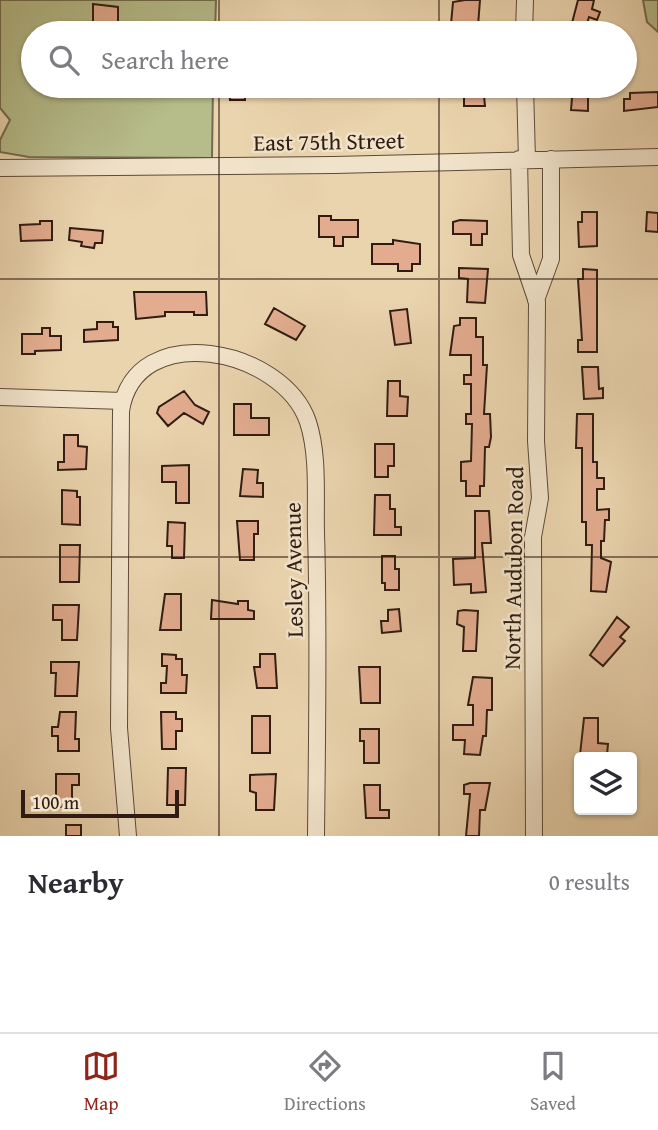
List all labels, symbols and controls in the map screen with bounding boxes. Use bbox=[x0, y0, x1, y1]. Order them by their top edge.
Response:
search box bbox=[21, 21, 637, 98]
text: Search here bbox=[101, 40, 229, 79]
icon: search bbox=[45, 41, 83, 79]
street label: East 75th Street bbox=[253, 123, 405, 159]
street label: North Audubon Road bbox=[495, 465, 531, 670]
street label: Lesley Avenue bbox=[275, 502, 311, 638]
map controls bbox=[574, 752, 637, 815]
button: layers bbox=[574, 752, 637, 815]
scale bar bbox=[21, 787, 178, 819]
text: 100 m bbox=[32, 788, 79, 816]
text: Nearby bbox=[28, 860, 124, 904]
text: 0 results bbox=[549, 865, 630, 898]
tab: Map bbox=[82, 1047, 120, 1117]
tab: Directions bbox=[284, 1047, 366, 1117]
tab: Saved bbox=[530, 1047, 576, 1117]

